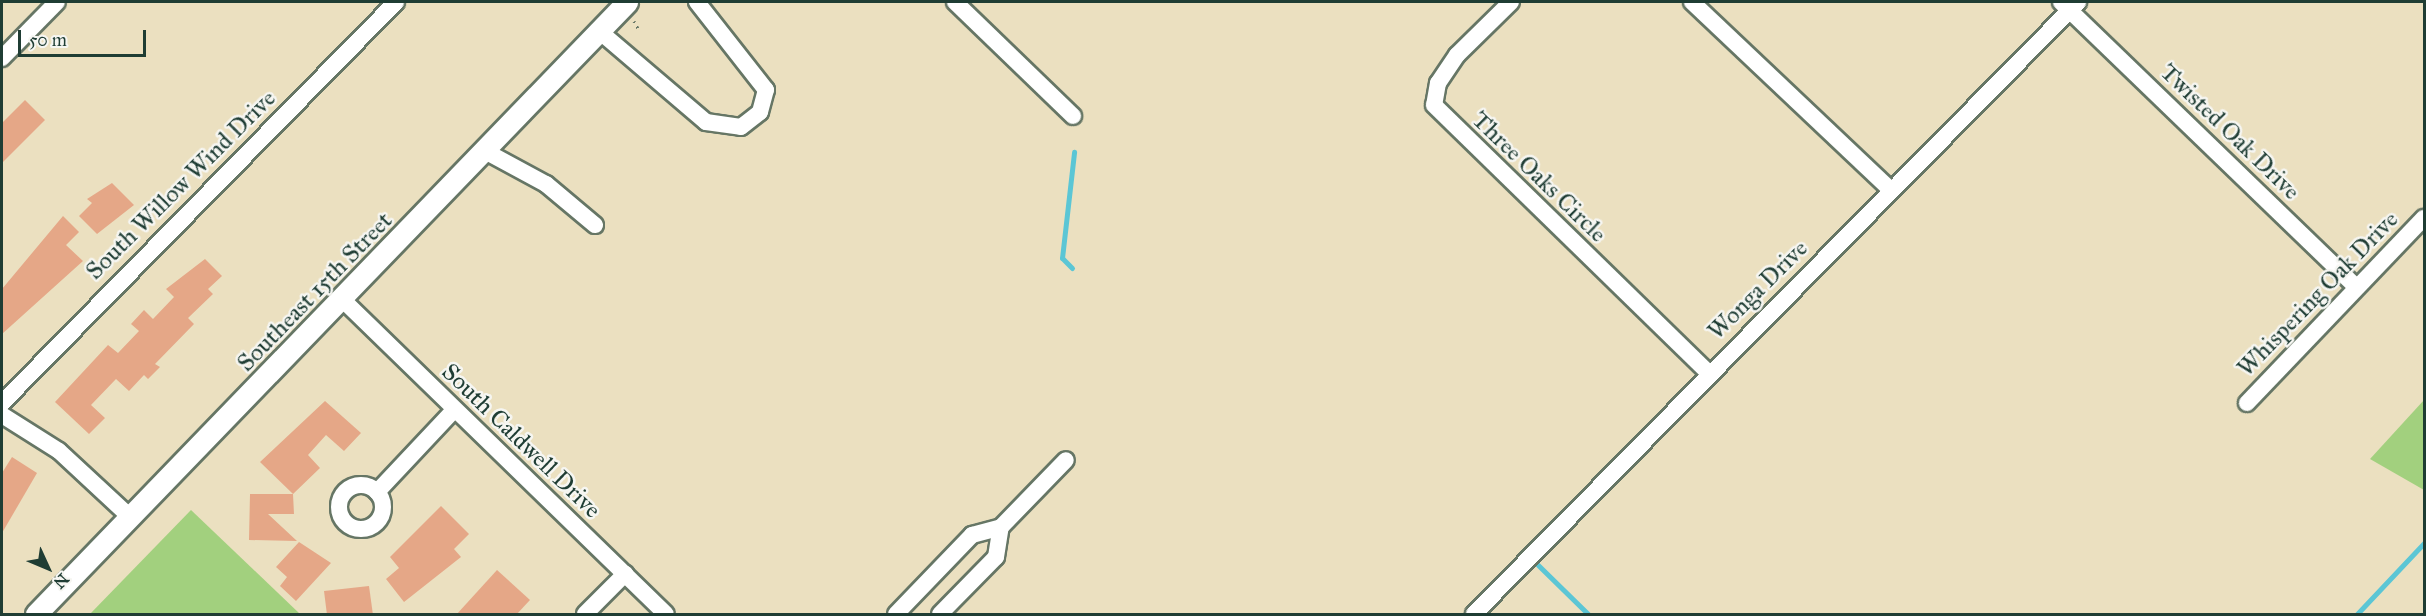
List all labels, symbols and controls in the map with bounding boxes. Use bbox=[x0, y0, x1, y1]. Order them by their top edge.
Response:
scale bar bbox=[21, 18, 148, 56]
text: 50 m bbox=[29, 29, 67, 51]
street label: Twisted Oak Drive bbox=[2154, 58, 2306, 206]
street label: South Willow Wind Drive bbox=[80, 84, 282, 286]
street label: Three Oaks Circle bbox=[1466, 106, 1612, 248]
street label: Whispering Oak Drive bbox=[2232, 205, 2404, 383]
street label: Southeast 15th Street bbox=[232, 206, 398, 378]
street label: Wonga Drive bbox=[1702, 234, 1814, 346]
street label: South Caldwell Drive bbox=[436, 358, 606, 524]
north arrow bbox=[18, 538, 78, 598]
text: N bbox=[50, 569, 73, 592]

